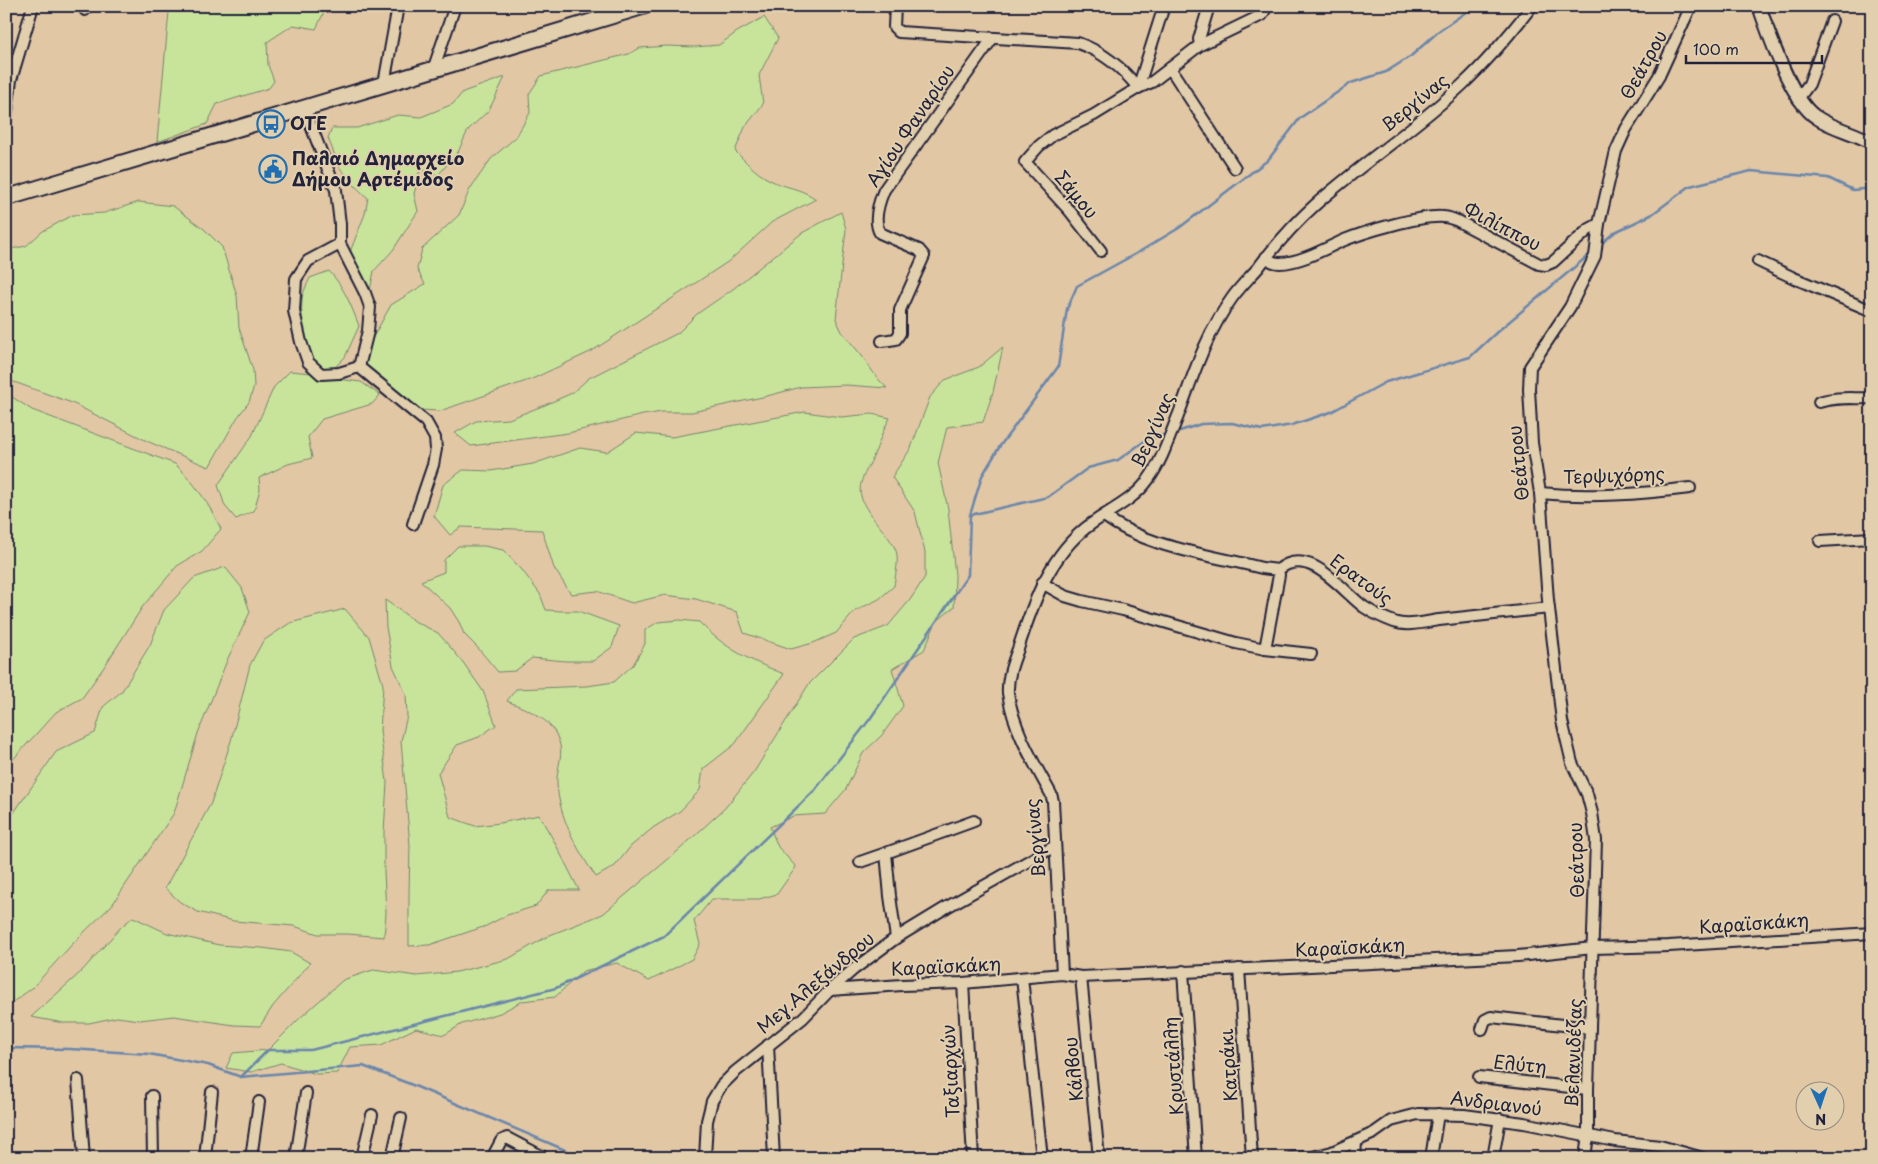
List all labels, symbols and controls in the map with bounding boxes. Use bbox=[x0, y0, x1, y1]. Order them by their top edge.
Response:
street label: Θεάτρου bbox=[1612, 25, 1673, 104]
scale bar bbox=[1686, 32, 1822, 64]
text: 100 m bbox=[1693, 37, 1739, 60]
street label: Αγίου Φαναρίου bbox=[859, 59, 961, 191]
street label: Βεργίνας bbox=[1375, 66, 1453, 137]
bus stop icon: ΟΤΕ bbox=[256, 109, 286, 139]
place label: ΟΤΕ bbox=[290, 109, 327, 136]
place label: Παλαιό Δημαρχείο Δήμου Αρτέμιδος bbox=[292, 144, 465, 192]
public building icon: Παλαιό Δημαρχείο Δήμου Αρτέμιδος bbox=[258, 154, 288, 184]
street label: Σάμου bbox=[1049, 164, 1105, 224]
street label: Φιλίππου bbox=[1459, 195, 1546, 257]
street label: Βεργίνας bbox=[1123, 388, 1180, 471]
street label: Θεάτρου bbox=[1500, 424, 1535, 502]
street label: Τερψιχόρης bbox=[1563, 459, 1665, 490]
street label: Ερατούς bbox=[1325, 547, 1399, 611]
street label: Βεργίνας bbox=[1018, 797, 1051, 879]
street label: Θεάτρου bbox=[1561, 822, 1590, 898]
street label: Καραϊσκάκη bbox=[1698, 905, 1810, 940]
street label: Μεγ.Αλεξάνδρου bbox=[750, 924, 880, 1039]
street label: Καραϊσκάκη bbox=[1294, 930, 1406, 963]
street label: Καραϊσκάκη bbox=[890, 949, 1002, 982]
street label: Βελανιδέζας bbox=[1557, 998, 1588, 1108]
street label: Κρυστάλλη bbox=[1156, 1016, 1189, 1116]
street label: Ταξιαρχών bbox=[934, 1024, 965, 1119]
street label: Κατράκι bbox=[1211, 1027, 1244, 1102]
street label: Κάλβου bbox=[1056, 1036, 1089, 1103]
street label: Ελύτη bbox=[1492, 1047, 1548, 1080]
north arrow bbox=[1796, 1082, 1846, 1132]
street label: Ανδριανού bbox=[1449, 1084, 1543, 1122]
text: N bbox=[1815, 1109, 1827, 1130]

